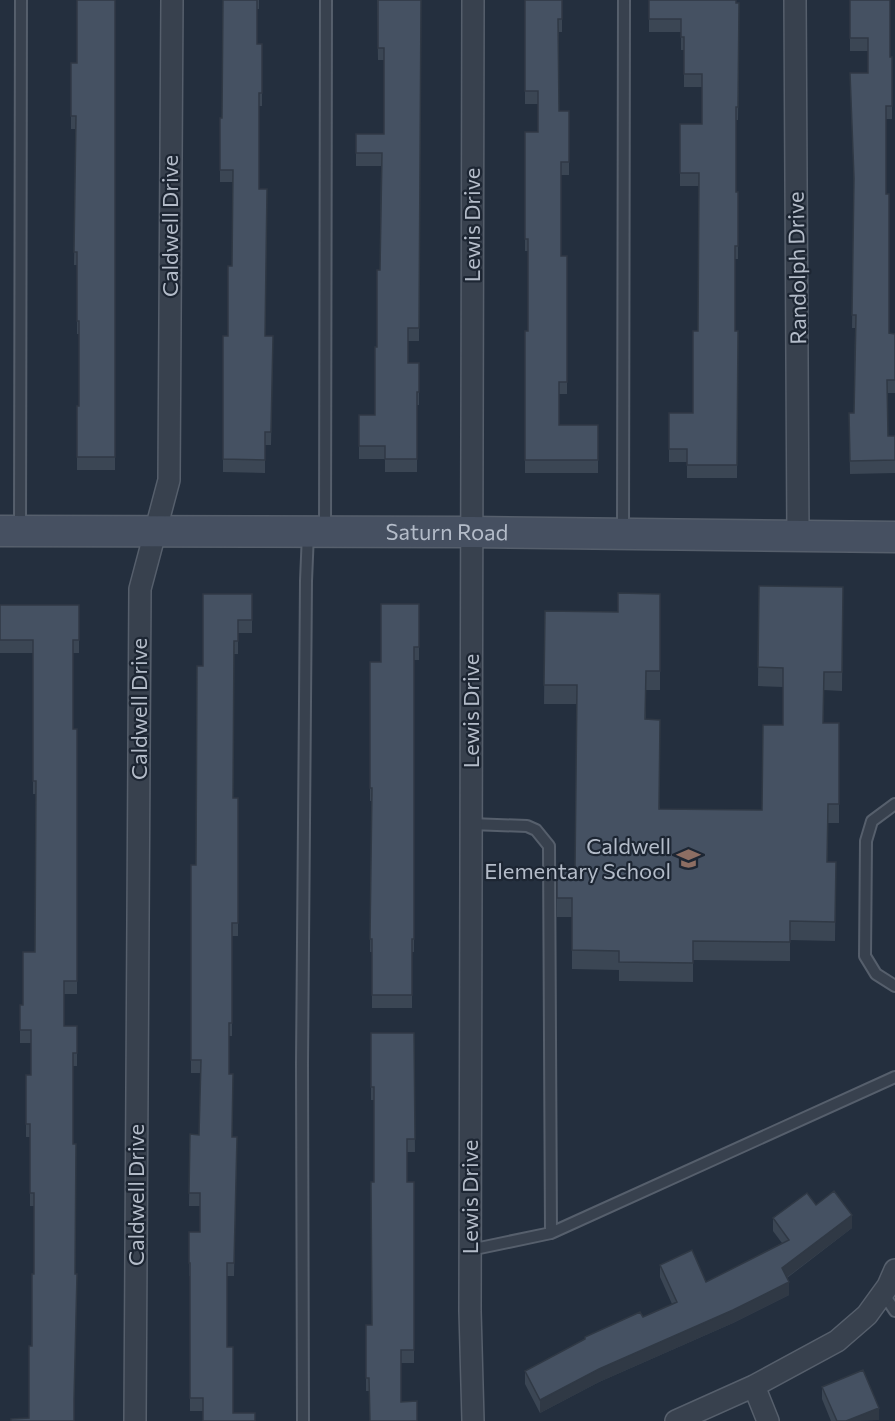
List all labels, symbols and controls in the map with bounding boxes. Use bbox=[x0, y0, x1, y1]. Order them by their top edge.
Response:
street label: Caldwell Drive bbox=[156, 155, 183, 297]
street label: Lewis Drive bbox=[458, 168, 485, 282]
street label: Randolph Drive bbox=[782, 191, 811, 345]
street label: Saturn Road bbox=[386, 518, 509, 545]
street label: Caldwell Drive bbox=[125, 638, 152, 780]
street label: Lewis Drive bbox=[457, 654, 484, 768]
place label: Caldwell Elementary School bbox=[484, 832, 671, 884]
school or university icon: Caldwell Elementary School bbox=[676, 846, 702, 872]
street label: Caldwell Drive bbox=[122, 1124, 149, 1266]
street label: Lewis Drive bbox=[456, 1140, 483, 1254]

